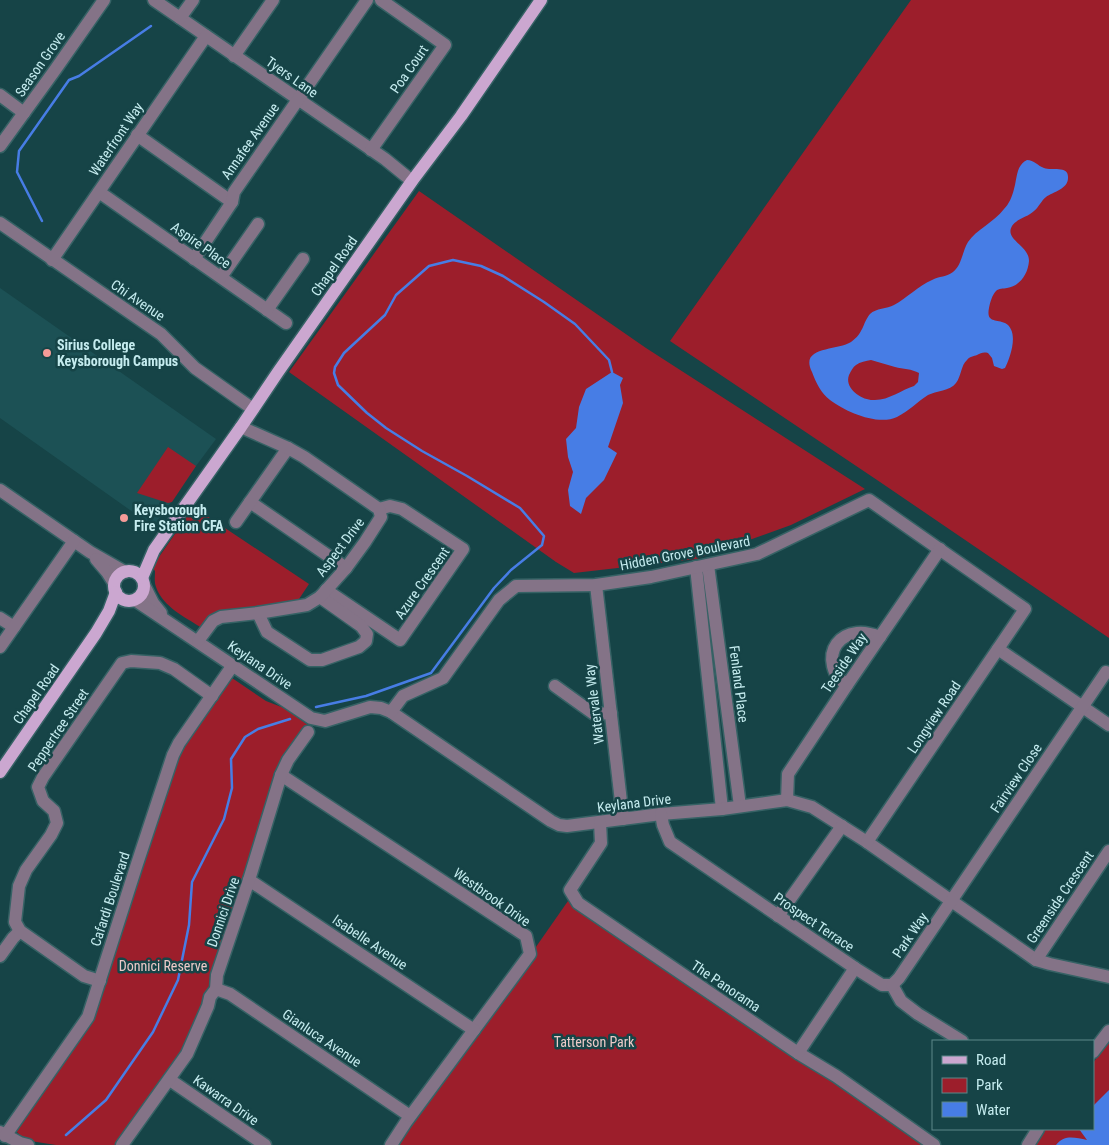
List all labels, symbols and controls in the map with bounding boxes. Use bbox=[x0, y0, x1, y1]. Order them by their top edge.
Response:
street label: Season Grove bbox=[12, 28, 69, 100]
street label: Poa Court bbox=[387, 42, 431, 96]
street label: Tyers Lane bbox=[263, 53, 321, 101]
street label: Waterfront Way bbox=[86, 99, 146, 179]
street label: Annafee Avenue bbox=[218, 99, 282, 182]
street label: Aspire Place bbox=[168, 219, 234, 272]
street label: Chapel Road bbox=[308, 233, 360, 299]
street label: Chi Avenue bbox=[108, 276, 168, 324]
place label: Sirius College Keysborough Campus bbox=[57, 337, 178, 369]
marker: Sirius College Keysborough Campus bbox=[41, 347, 53, 359]
place label: Keysborough Fire Station CFA bbox=[134, 502, 224, 534]
marker: Keysborough Fire Station CFA bbox=[118, 512, 130, 524]
street label: Aspect Drive bbox=[313, 514, 368, 580]
street label: Hidden Grove Boulevard bbox=[619, 533, 751, 573]
street label: Azure Crescent bbox=[391, 544, 453, 622]
street label: Teeside Way bbox=[818, 630, 870, 696]
street label: Keylana Drive bbox=[225, 638, 296, 693]
street label: Fenland Place bbox=[726, 645, 752, 724]
street label: Chapel Road bbox=[10, 661, 62, 727]
street label: Watervale Way bbox=[581, 663, 607, 745]
street label: Longview Road bbox=[904, 678, 964, 756]
street label: Peppertree Street bbox=[24, 685, 92, 775]
street label: Fairview Close bbox=[987, 740, 1045, 816]
street label: Keylana Drive bbox=[596, 790, 672, 815]
street label: Greenside Crescent bbox=[1023, 848, 1097, 946]
street label: Cafardi Boulevard bbox=[87, 850, 133, 948]
street label: Westbrook Drive bbox=[451, 865, 534, 930]
street label: Donnici Drive bbox=[204, 875, 243, 949]
street label: Prospect Terrace bbox=[771, 889, 858, 955]
street label: Park Way bbox=[889, 909, 931, 961]
street label: Isabelle Avenue bbox=[330, 911, 411, 973]
street label: The Panorama bbox=[688, 957, 764, 1015]
park label: Donnici Reserve bbox=[119, 958, 208, 974]
street label: Gianluca Avenue bbox=[280, 1006, 365, 1070]
park label: Tatterson Park bbox=[554, 1034, 635, 1050]
legend bbox=[932, 1040, 1094, 1130]
text: Road bbox=[976, 1051, 1006, 1069]
street label: Kawarra Drive bbox=[190, 1072, 262, 1129]
text: Park bbox=[976, 1076, 1003, 1094]
text: Water bbox=[976, 1101, 1011, 1119]

